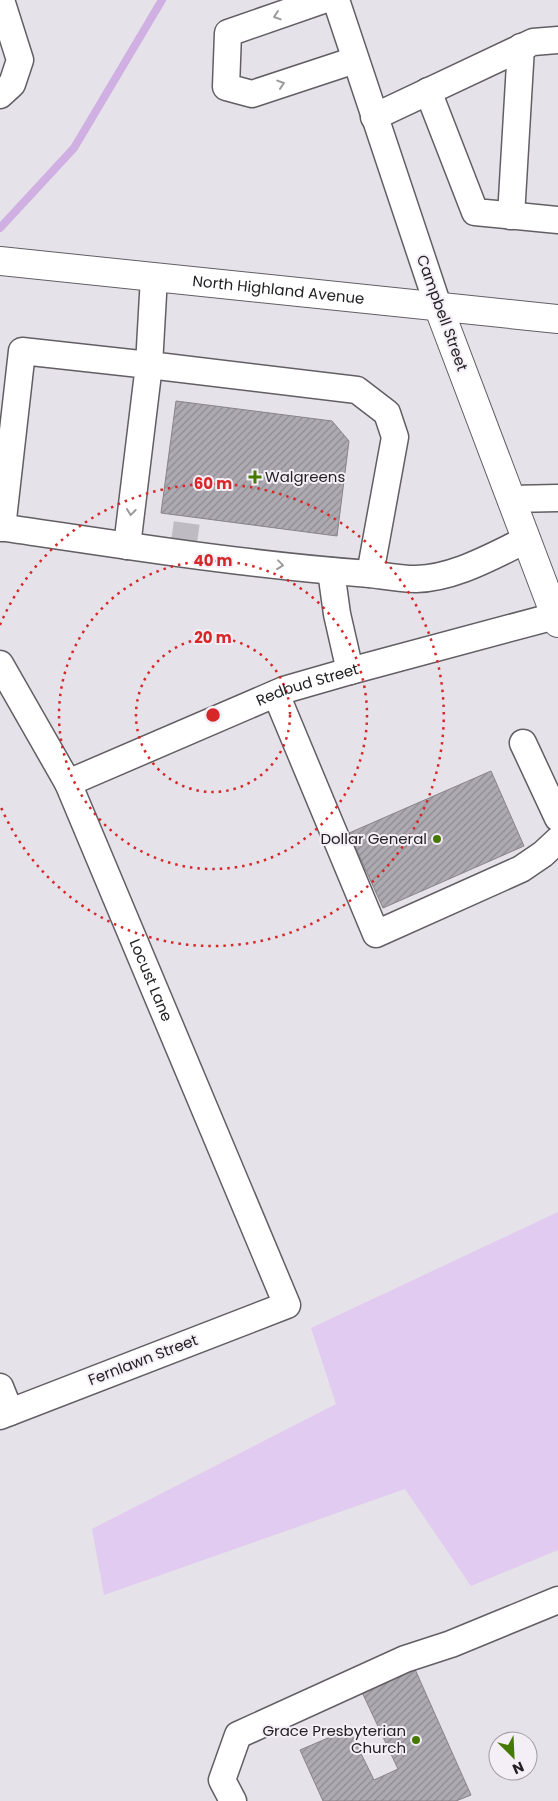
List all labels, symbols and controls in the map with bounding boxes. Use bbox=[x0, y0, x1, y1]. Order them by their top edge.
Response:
one-way arrow bbox=[273, 10, 281, 20]
one-way arrow bbox=[276, 80, 285, 90]
street label: Campbell Street bbox=[412, 252, 473, 374]
street label: North Highland Avenue bbox=[192, 270, 366, 309]
place label: Walgreens bbox=[265, 466, 345, 487]
marker: Walgreens bbox=[249, 471, 261, 483]
text: 60 m bbox=[194, 473, 232, 494]
one-way arrow bbox=[126, 508, 137, 516]
text: 40 m bbox=[193, 550, 233, 571]
one-way arrow bbox=[276, 559, 284, 570]
text: 20 m bbox=[194, 627, 232, 648]
street label: Redbud Street bbox=[253, 658, 361, 711]
centre of rings bbox=[204, 706, 222, 724]
place label: Dollar General bbox=[320, 828, 427, 849]
marker: Dollar General bbox=[431, 833, 443, 845]
street label: Locust Lane bbox=[125, 936, 178, 1025]
street label: Fernlawn Street bbox=[85, 1329, 201, 1390]
place label: Grace Presbyterian Church bbox=[262, 1720, 406, 1758]
north arrow bbox=[488, 1731, 538, 1781]
marker: Grace Presbyterian Church bbox=[410, 1734, 422, 1746]
text: N bbox=[509, 1757, 527, 1779]

